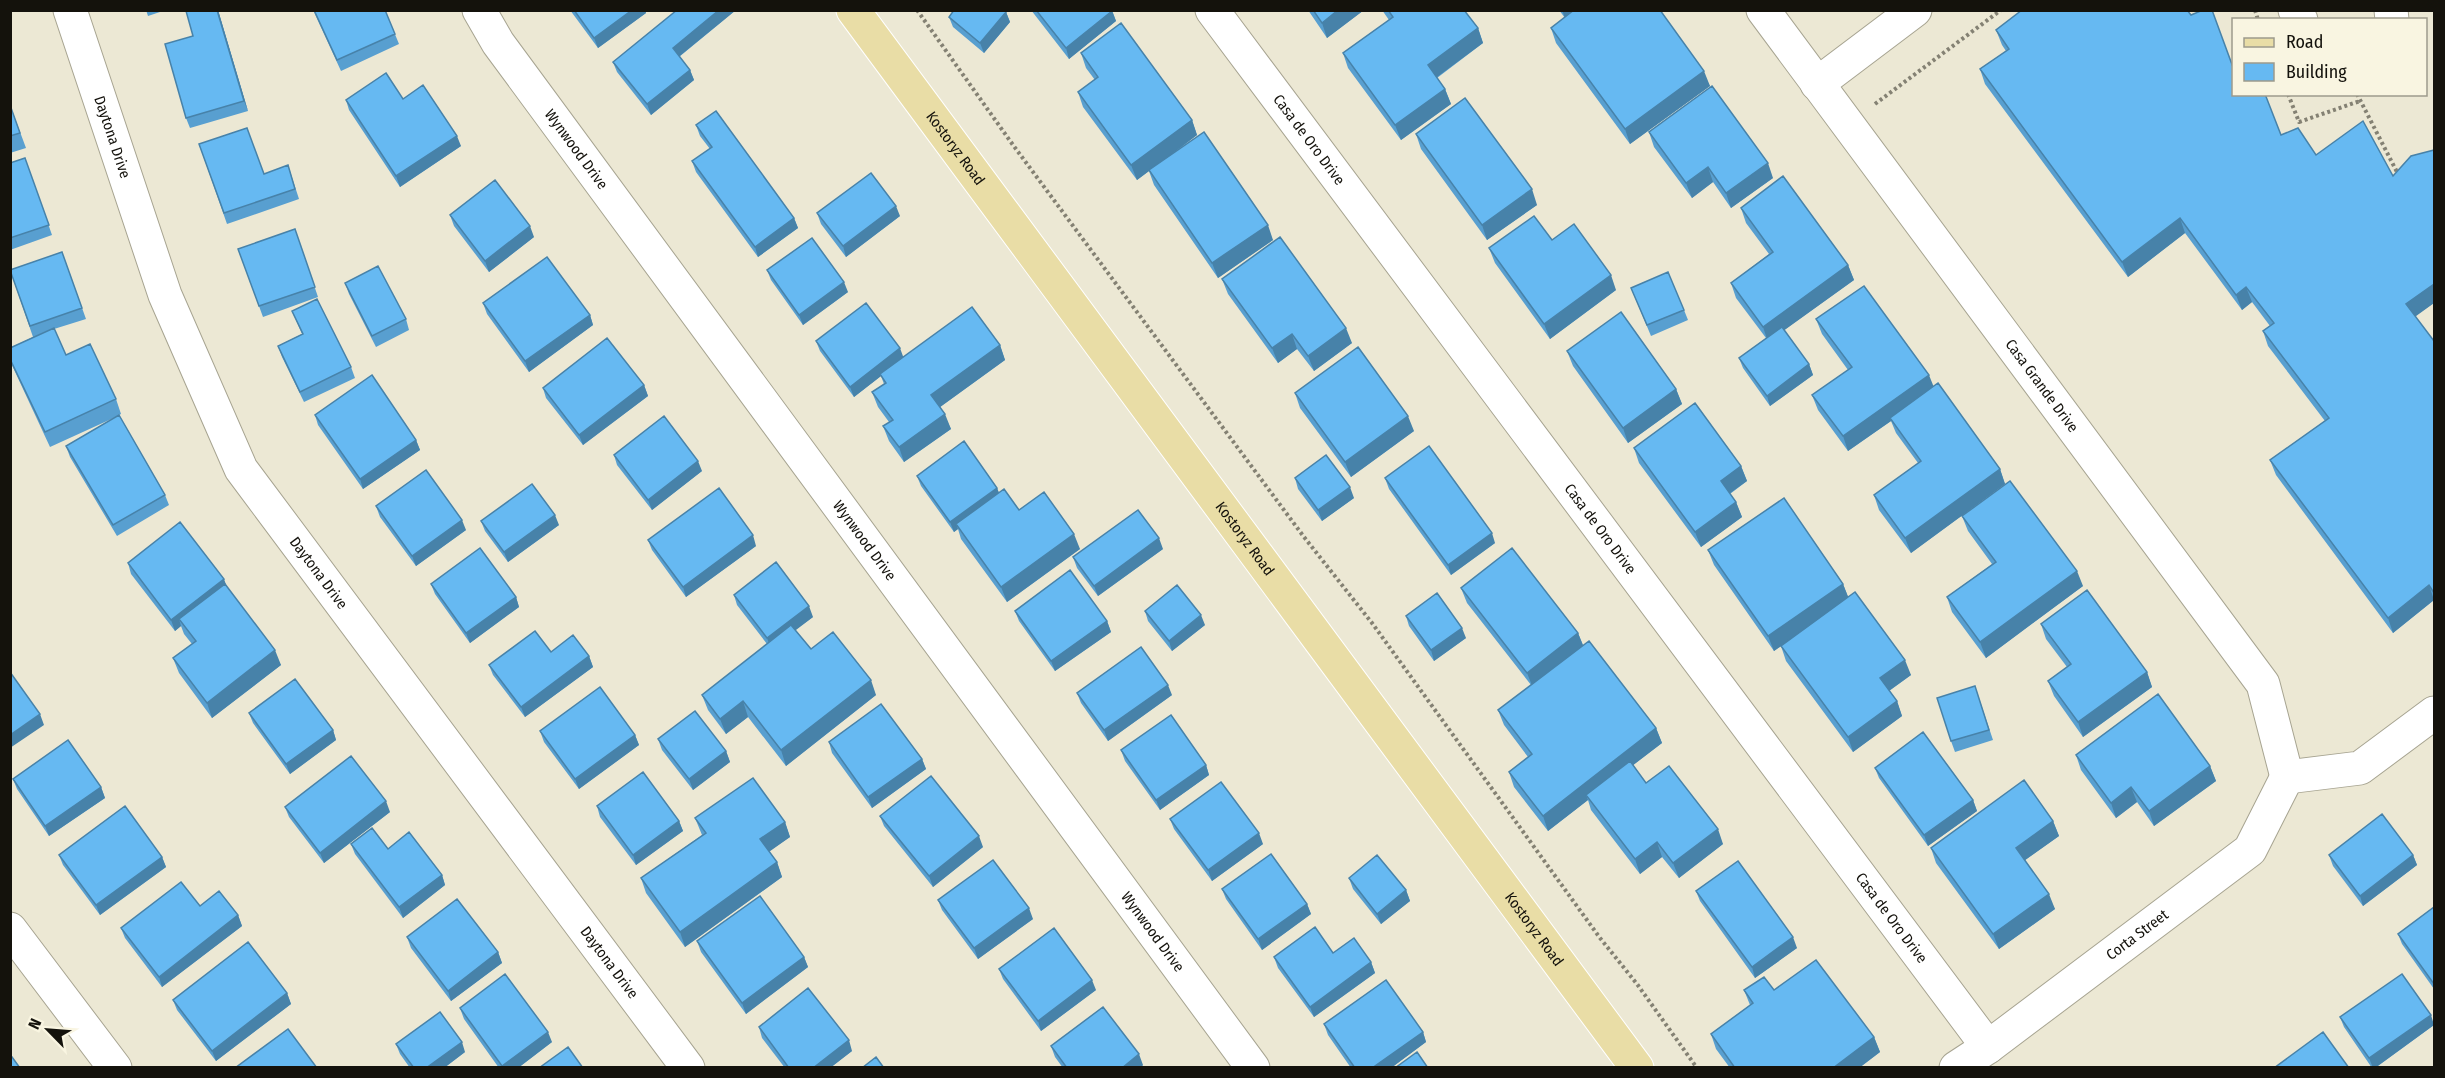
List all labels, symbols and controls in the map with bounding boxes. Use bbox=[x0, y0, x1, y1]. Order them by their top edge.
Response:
legend bbox=[2232, 18, 2427, 96]
text: Road bbox=[2286, 31, 2323, 53]
text: Building bbox=[2286, 61, 2347, 83]
street label: Casa de Oro Drive bbox=[1269, 91, 1349, 188]
street label: Daytona Drive bbox=[90, 94, 134, 181]
street label: Wynwood Drive bbox=[541, 106, 612, 193]
street label: Kostoryz Road bbox=[922, 108, 989, 189]
street label: Casa Grande Drive bbox=[2001, 336, 2082, 436]
street label: Casa de Oro Drive bbox=[1561, 480, 1640, 578]
street label: Wynwood Drive bbox=[829, 497, 900, 584]
street label: Kostoryz Road bbox=[1212, 498, 1278, 579]
street label: Daytona Drive bbox=[286, 533, 351, 613]
street label: Casa de Oro Drive bbox=[1852, 869, 1931, 967]
street label: Wynwood Drive bbox=[1117, 888, 1188, 975]
street label: Kostoryz Road bbox=[1501, 889, 1567, 970]
street label: Corta Street bbox=[2103, 906, 2172, 964]
street label: Daytona Drive bbox=[576, 923, 642, 1002]
north arrow bbox=[18, 1000, 78, 1060]
text: N bbox=[24, 1016, 45, 1032]

